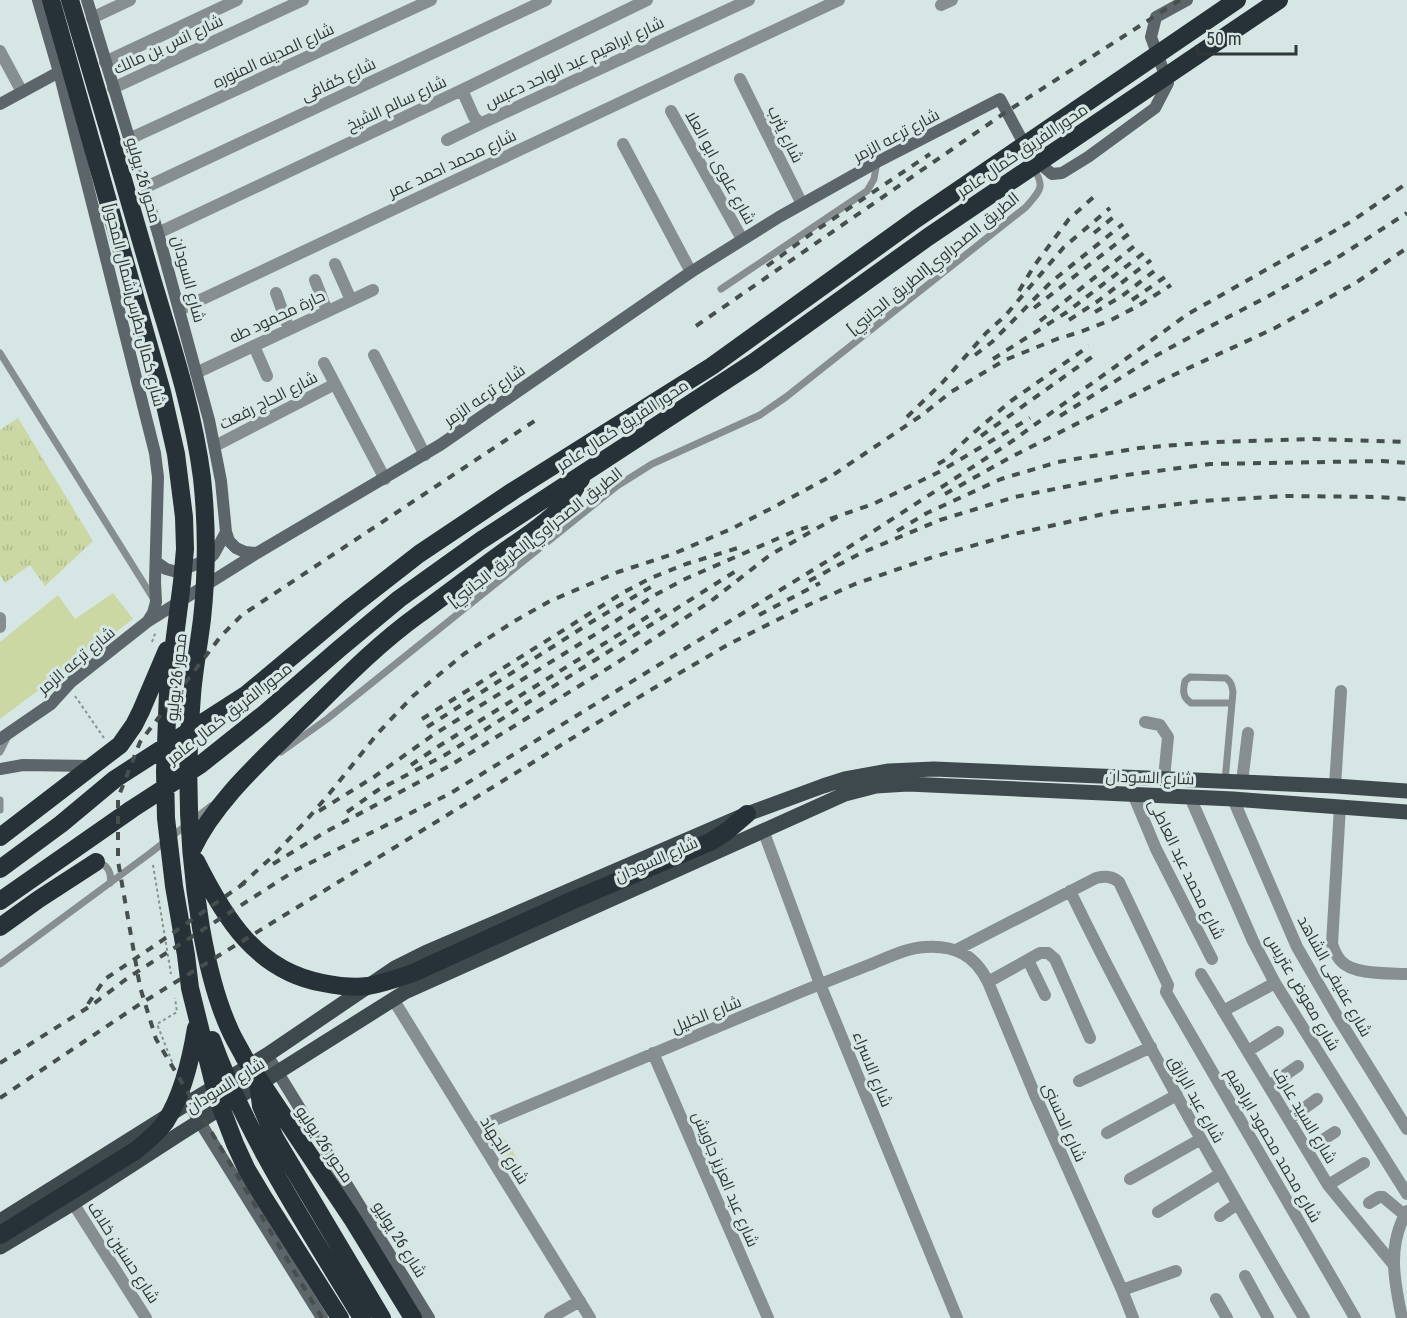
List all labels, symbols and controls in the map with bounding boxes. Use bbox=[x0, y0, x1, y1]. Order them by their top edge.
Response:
street label: شارع انس بن مالك bbox=[111, 11, 227, 80]
street label: شارع ابراهيم عبد الواحد دعبس bbox=[482, 13, 668, 114]
scale bar bbox=[1197, 18, 1296, 56]
street label: شارع المدينه المنوره bbox=[210, 19, 338, 94]
text: 50 m bbox=[1206, 28, 1241, 49]
street label: شارع كفافى bbox=[298, 54, 379, 107]
street label: شارع سالم الشيخ bbox=[343, 72, 450, 137]
street label: محور الفريق كمال عامر bbox=[953, 100, 1092, 203]
street label: شارع يثرب bbox=[762, 103, 807, 167]
street label: شارع ترعه الزمر bbox=[849, 105, 943, 168]
street label: شارع علوى ابو العلا bbox=[680, 107, 760, 229]
street label: شارع محمد احمد عمر bbox=[384, 125, 520, 204]
street label: محور 26 يوليو bbox=[122, 135, 165, 225]
street label: الطريق الصحراوي[الطريق الجانبي] bbox=[844, 188, 1025, 342]
street label: شارع كمال بطرس[شمال المحور] bbox=[98, 202, 169, 409]
street label: شارع السودان bbox=[166, 234, 209, 325]
street label: حارة محمود طه bbox=[226, 286, 328, 347]
street label: شارع ترعه الزمر bbox=[439, 360, 530, 433]
street label: شارع الحاج رفعت bbox=[216, 367, 321, 435]
street label: محور الفريق كمال عامر bbox=[552, 376, 692, 477]
street label: الطريق الصحراوي[الطريق الجانبي] bbox=[445, 464, 628, 614]
street label: شارع ترعه الزمر bbox=[33, 623, 120, 700]
street label: محور 26 يوليو bbox=[162, 632, 191, 722]
street label: محور الفريق كمال عامر bbox=[162, 659, 296, 770]
street label: شارع السودان bbox=[1105, 766, 1195, 791]
street label: شارع محمد عبد العاطى bbox=[1143, 796, 1229, 943]
street label: شارع السودان bbox=[612, 833, 702, 888]
street label: شارع عفيفى الشاهد bbox=[1292, 912, 1376, 1041]
street label: شارع معوض عتريس bbox=[1260, 931, 1344, 1055]
street label: شارع الخليل bbox=[668, 992, 745, 1039]
street label: شارع الاسراء bbox=[847, 1029, 896, 1111]
street label: شارع عبد الرازق bbox=[1163, 1052, 1228, 1147]
street label: شارع السودان bbox=[182, 1054, 269, 1119]
street label: شارع السيد عارف bbox=[1267, 1064, 1341, 1168]
street label: شارع محمد محمود ابراهيم bbox=[1220, 1065, 1325, 1227]
street label: شارع الحسنى bbox=[1037, 1080, 1090, 1166]
street label: محور 26 يوليو bbox=[292, 1102, 357, 1186]
street label: شارع عبد العزيز جاويش bbox=[687, 1109, 763, 1251]
street label: شارع الجهاد bbox=[475, 1113, 533, 1189]
street label: شارع حسنين خلاف bbox=[82, 1198, 164, 1308]
street label: شارع 26 يوليو bbox=[367, 1198, 430, 1282]

